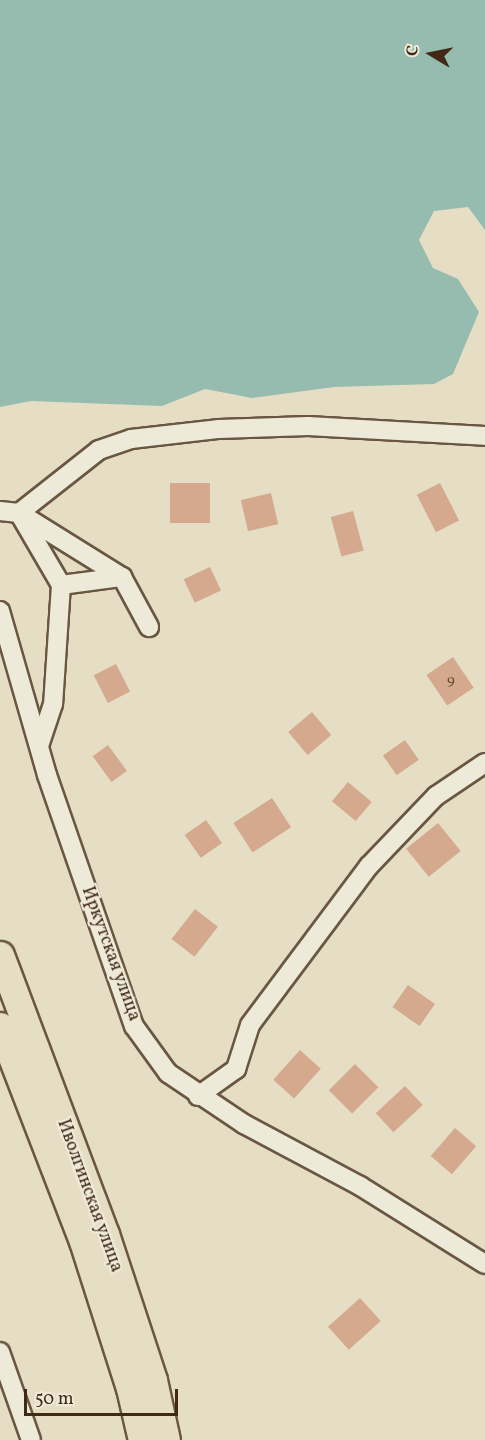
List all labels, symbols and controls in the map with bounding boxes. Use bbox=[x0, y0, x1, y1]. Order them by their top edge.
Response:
north arrow bbox=[401, 24, 461, 84]
text: С bbox=[402, 44, 425, 58]
house number: 9 bbox=[447, 672, 455, 690]
street label: Иркутская улица bbox=[76, 884, 144, 1024]
street label: Иволгинская улица bbox=[51, 1116, 127, 1276]
scale bar bbox=[27, 1377, 182, 1415]
text: 50 m bbox=[35, 1387, 74, 1412]

